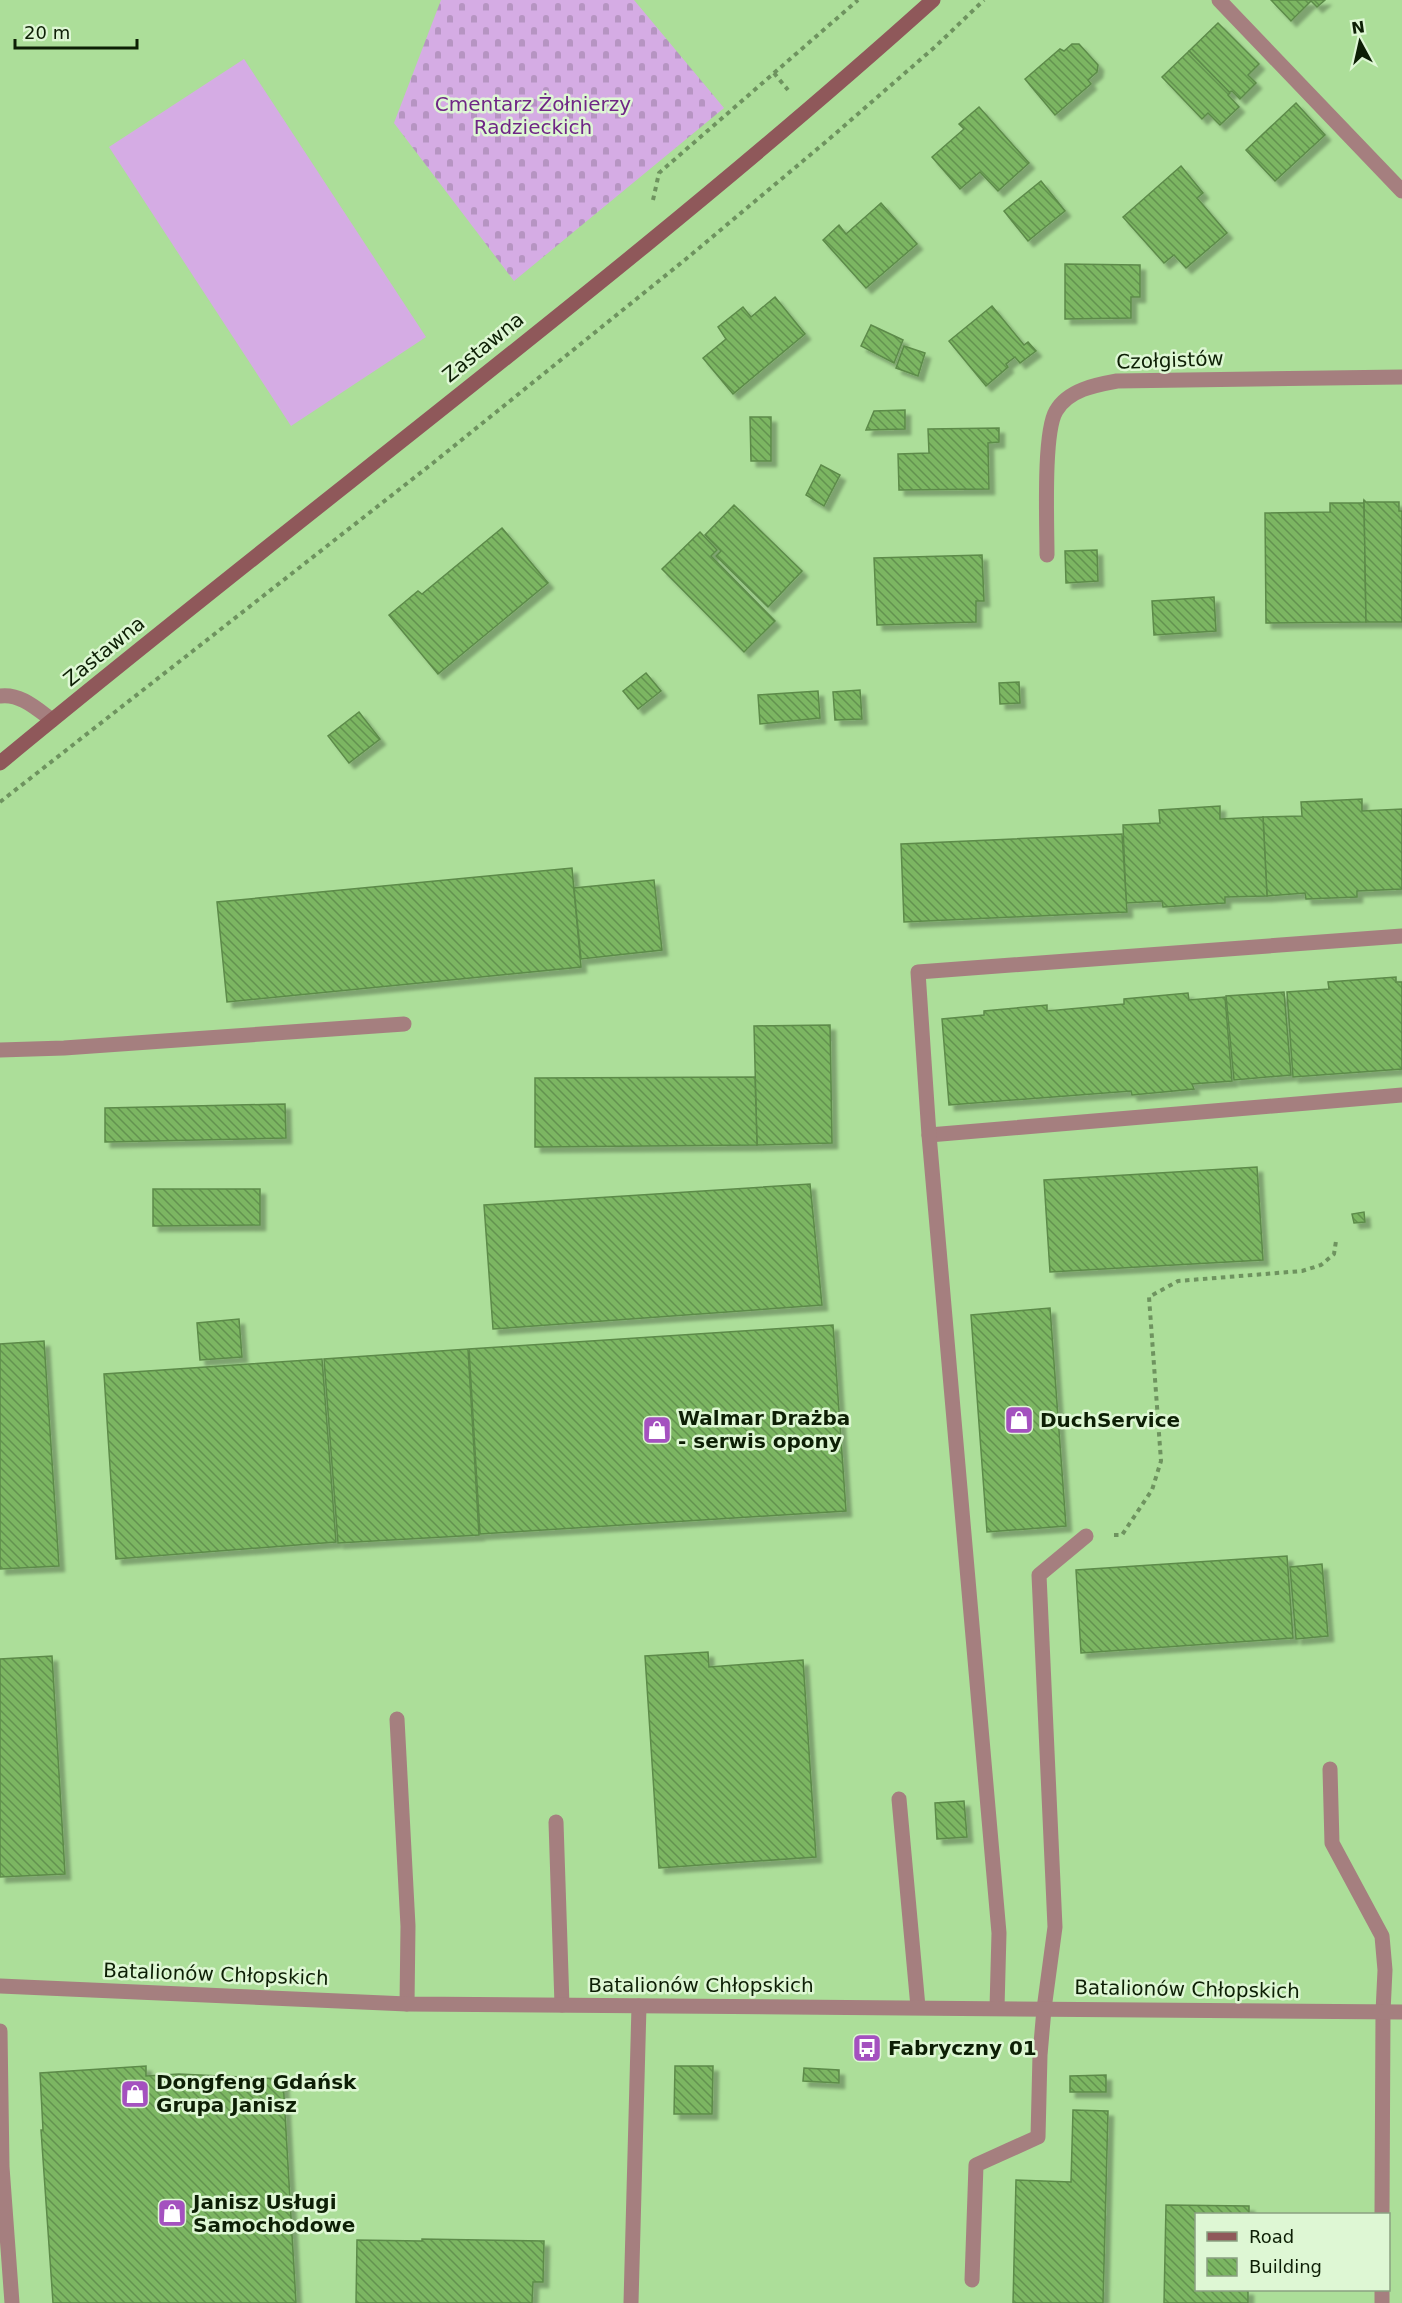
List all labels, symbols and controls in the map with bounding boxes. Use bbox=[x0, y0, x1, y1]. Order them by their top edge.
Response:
scale bar bbox=[15, 12, 136, 50]
north arrow bbox=[1330, 12, 1390, 72]
text: N bbox=[1350, 17, 1366, 38]
text: 20 m bbox=[24, 22, 70, 43]
park label: Cmentarz Żołnierzy Radzieckich bbox=[435, 92, 631, 139]
street label: Zastawna bbox=[437, 307, 529, 387]
street label: Czołgistów bbox=[1116, 346, 1224, 374]
street label: Zastawna bbox=[58, 611, 150, 691]
shop icon: DuchService bbox=[1003, 1404, 1035, 1436]
place label: Walmar Drażba - serwis opony bbox=[678, 1406, 850, 1453]
place label: DuchService bbox=[1040, 1408, 1180, 1432]
shop icon: Walmar Drażba - serwis opony bbox=[641, 1414, 673, 1446]
street label: Batalionów Chłopskich bbox=[103, 1958, 329, 1990]
street label: Batalionów Chłopskich bbox=[588, 1973, 814, 1997]
street label: Batalionów Chłopskich bbox=[1074, 1975, 1300, 2003]
bus stop icon: Fabryczny 01 bbox=[851, 2032, 883, 2064]
place label: Fabryczny 01 bbox=[888, 2036, 1037, 2060]
place label: Dongfeng Gdańsk Grupa Janisz bbox=[156, 2070, 357, 2117]
shop icon: Dongfeng Gdańsk Grupa Janisz bbox=[119, 2078, 151, 2110]
place label: Janisz Usługi Samochodowe bbox=[191, 2190, 355, 2237]
shop icon: Janisz Usługi Samochodowe bbox=[156, 2197, 188, 2229]
legend bbox=[1195, 2213, 1390, 2291]
text: Road bbox=[1249, 2226, 1294, 2247]
text: Building bbox=[1249, 2256, 1322, 2277]

